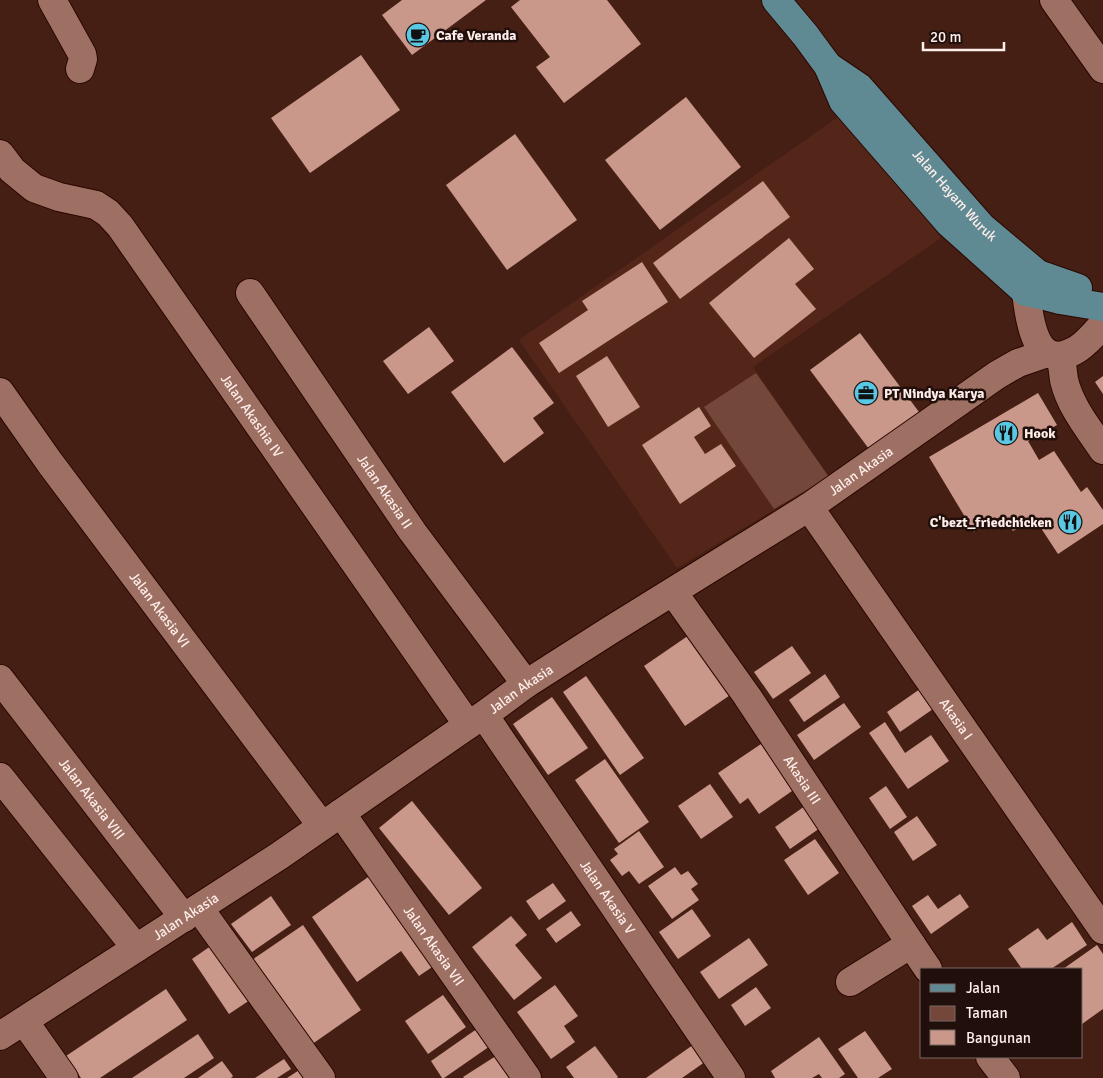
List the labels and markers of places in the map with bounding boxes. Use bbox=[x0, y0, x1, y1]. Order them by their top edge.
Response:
cafe icon: Cafe Veranda bbox=[405, 22, 431, 48]
place label: Cafe Veranda bbox=[436, 27, 516, 44]
office icon: PT Nindya Karya bbox=[853, 380, 879, 406]
place label: PT Nindya Karya bbox=[884, 385, 984, 402]
restaurant icon: Hook bbox=[993, 420, 1019, 446]
place label: Hook bbox=[1024, 425, 1056, 442]
restaurant icon: C'bezt_friedchicken bbox=[1057, 509, 1083, 535]
place label: C'bezt_friedchicken bbox=[930, 514, 1052, 531]

